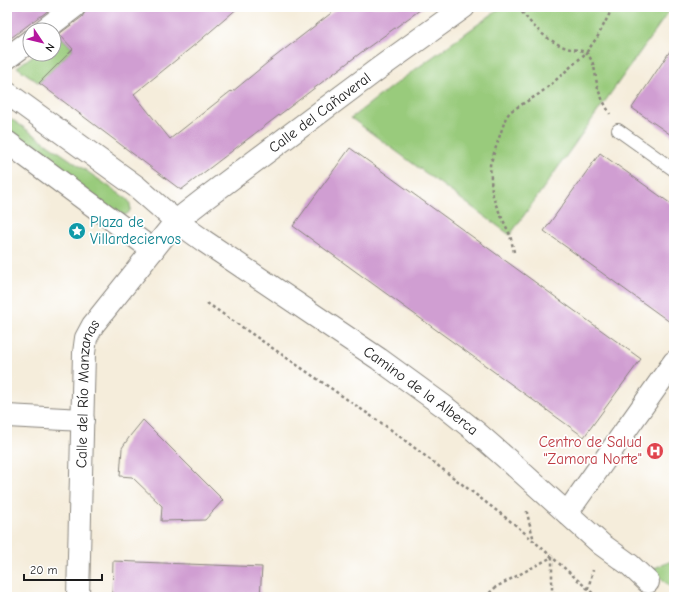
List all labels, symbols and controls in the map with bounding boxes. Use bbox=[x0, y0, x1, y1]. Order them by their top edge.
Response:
north arrow bbox=[22, 22, 62, 62]
text: N bbox=[42, 41, 57, 54]
street label: Calle del Cañaveral bbox=[265, 69, 374, 157]
place label: Plaza de Villardeciervos bbox=[90, 213, 181, 248]
place icon: Plaza de Villardeciervos bbox=[67, 221, 87, 241]
street label: Calle del Río Manzanas bbox=[72, 315, 103, 468]
street label: Camino de la Alberca bbox=[360, 342, 482, 439]
place label: Centro de Salud "Zamora Norte" bbox=[539, 433, 642, 468]
hospital icon: Centro de Salud "Zamora Norte" bbox=[645, 441, 665, 461]
scale bar bbox=[24, 556, 102, 582]
text: 20 m bbox=[30, 563, 58, 577]

